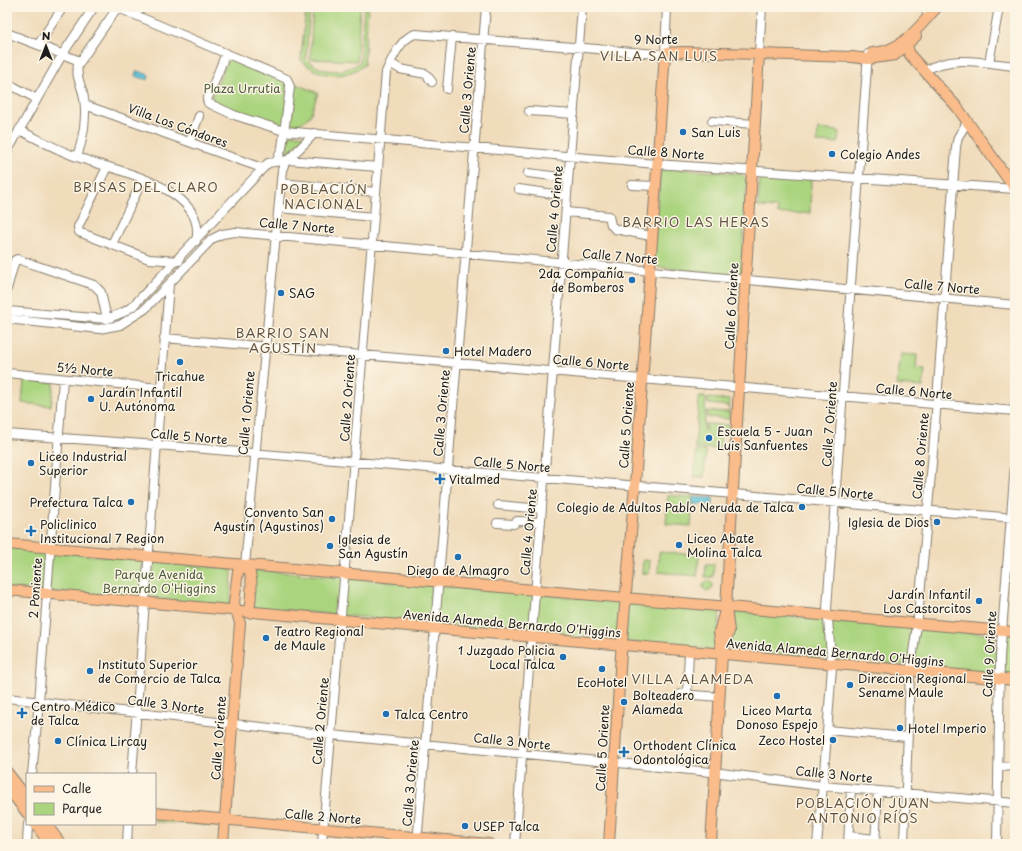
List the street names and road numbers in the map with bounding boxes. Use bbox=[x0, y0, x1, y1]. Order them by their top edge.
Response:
street label: 9 Norte bbox=[634, 30, 678, 48]
street label: Calle 3 Oriente bbox=[454, 45, 480, 134]
street label: Villa Los Cóndores bbox=[126, 99, 231, 152]
street label: Calle 8 Norte bbox=[627, 140, 705, 164]
street label: Calle 4 Oriente bbox=[541, 164, 567, 253]
street label: Calle 7 Norte bbox=[258, 213, 336, 237]
street label: Calle 7 Norte bbox=[581, 244, 659, 268]
street label: Calle 6 Oriente bbox=[720, 262, 742, 350]
street label: Calle 7 Norte bbox=[903, 274, 981, 298]
street label: Calle 6 Norte bbox=[552, 350, 630, 374]
street label: Calle 2 Oriente bbox=[335, 353, 359, 442]
street label: 5½ Norte bbox=[56, 358, 114, 380]
street label: Calle 3 Oriente bbox=[428, 368, 454, 457]
street label: Calle 1 Oriente bbox=[233, 370, 259, 456]
street label: Calle 6 Norte bbox=[875, 379, 953, 403]
street label: Calle 5 Oriente bbox=[614, 380, 638, 469]
street label: Calle 7 Oriente bbox=[817, 380, 841, 468]
street label: Calle 8 Oriente bbox=[907, 411, 933, 500]
street label: Calle 5 Norte bbox=[150, 424, 228, 448]
street label: Calle 5 Norte bbox=[473, 452, 551, 476]
street label: Calle 5 Norte bbox=[796, 479, 874, 503]
street label: Calle 4 Oriente bbox=[515, 487, 541, 576]
street label: 2 Poniente bbox=[24, 557, 46, 619]
street label: Avenida Alameda Bernardo O'Higgins bbox=[402, 605, 622, 642]
street label: Calle 9 Oriente bbox=[978, 610, 1000, 698]
street label: Avenida Alameda Bernardo O'Higgins bbox=[725, 634, 945, 671]
street label: Calle 2 Oriente bbox=[307, 676, 333, 765]
street label: Calle 3 Norte bbox=[126, 690, 206, 718]
street label: Calle 1 Oriente bbox=[206, 695, 230, 781]
street label: Calle 5 Oriente bbox=[591, 704, 613, 792]
street label: Calle 3 Norte bbox=[473, 728, 551, 754]
street label: Calle 3 Oriente bbox=[397, 738, 423, 827]
street label: Calle 3 Norte bbox=[795, 761, 873, 787]
street label: Calle 2 Norte bbox=[284, 804, 362, 828]

